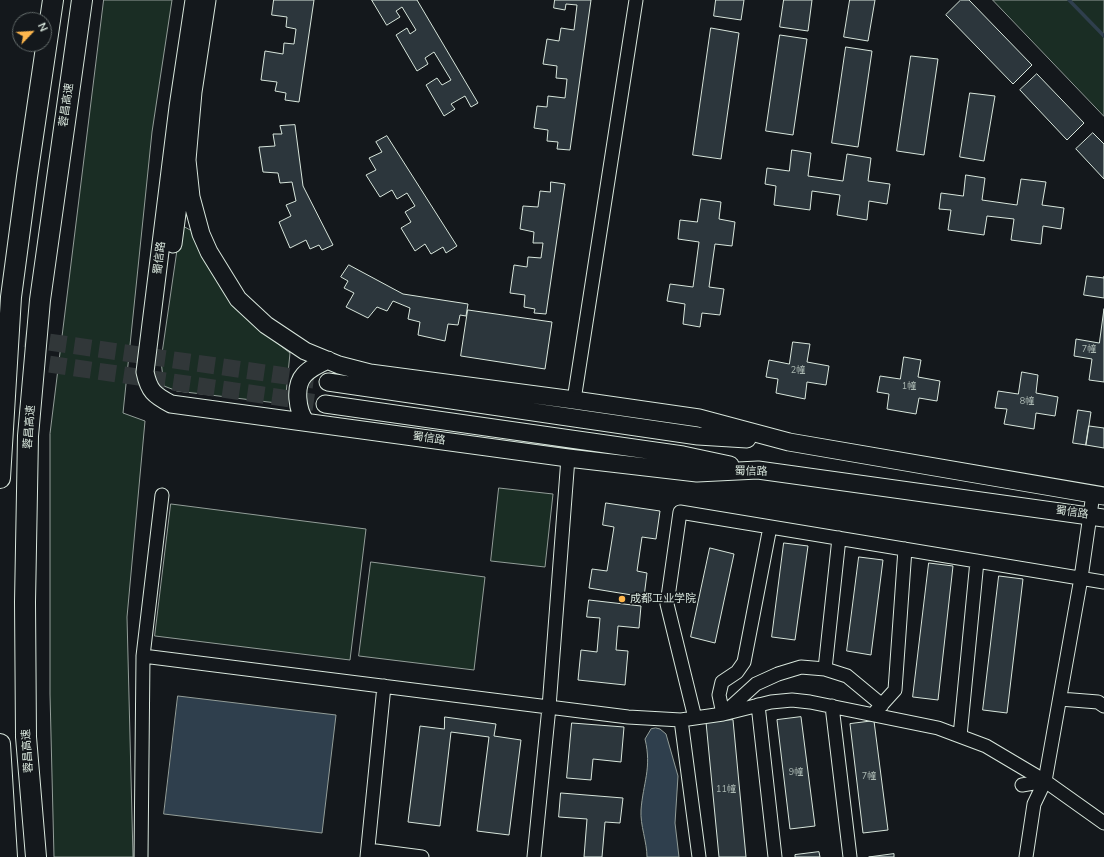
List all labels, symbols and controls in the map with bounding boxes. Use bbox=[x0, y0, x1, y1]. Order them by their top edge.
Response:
north arrow bbox=[12, 12, 52, 52]
text: N bbox=[34, 20, 51, 34]
street label: 蓉昌高速 bbox=[57, 82, 77, 128]
street label: 蜀信路 bbox=[151, 241, 169, 275]
house number: 7幢 bbox=[1082, 345, 1096, 355]
house number: 2幢 bbox=[791, 366, 805, 376]
house number: 1幢 bbox=[902, 382, 916, 392]
house number: 8幢 bbox=[1020, 397, 1034, 407]
street label: 蓉昌高速 bbox=[22, 405, 38, 449]
street label: 蜀信路 bbox=[412, 430, 446, 448]
street label: 蜀信路 bbox=[734, 465, 768, 479]
street label: 蜀信路 bbox=[1055, 504, 1089, 522]
place label: 成都工业学院 bbox=[630, 592, 696, 606]
marker: 成都工业学院 bbox=[617, 594, 627, 604]
street label: 蓉昌高速 bbox=[20, 729, 36, 773]
house number: 9幢 bbox=[789, 768, 803, 778]
house number: 7幢 bbox=[862, 772, 876, 782]
house number: 11幢 bbox=[716, 785, 736, 795]

